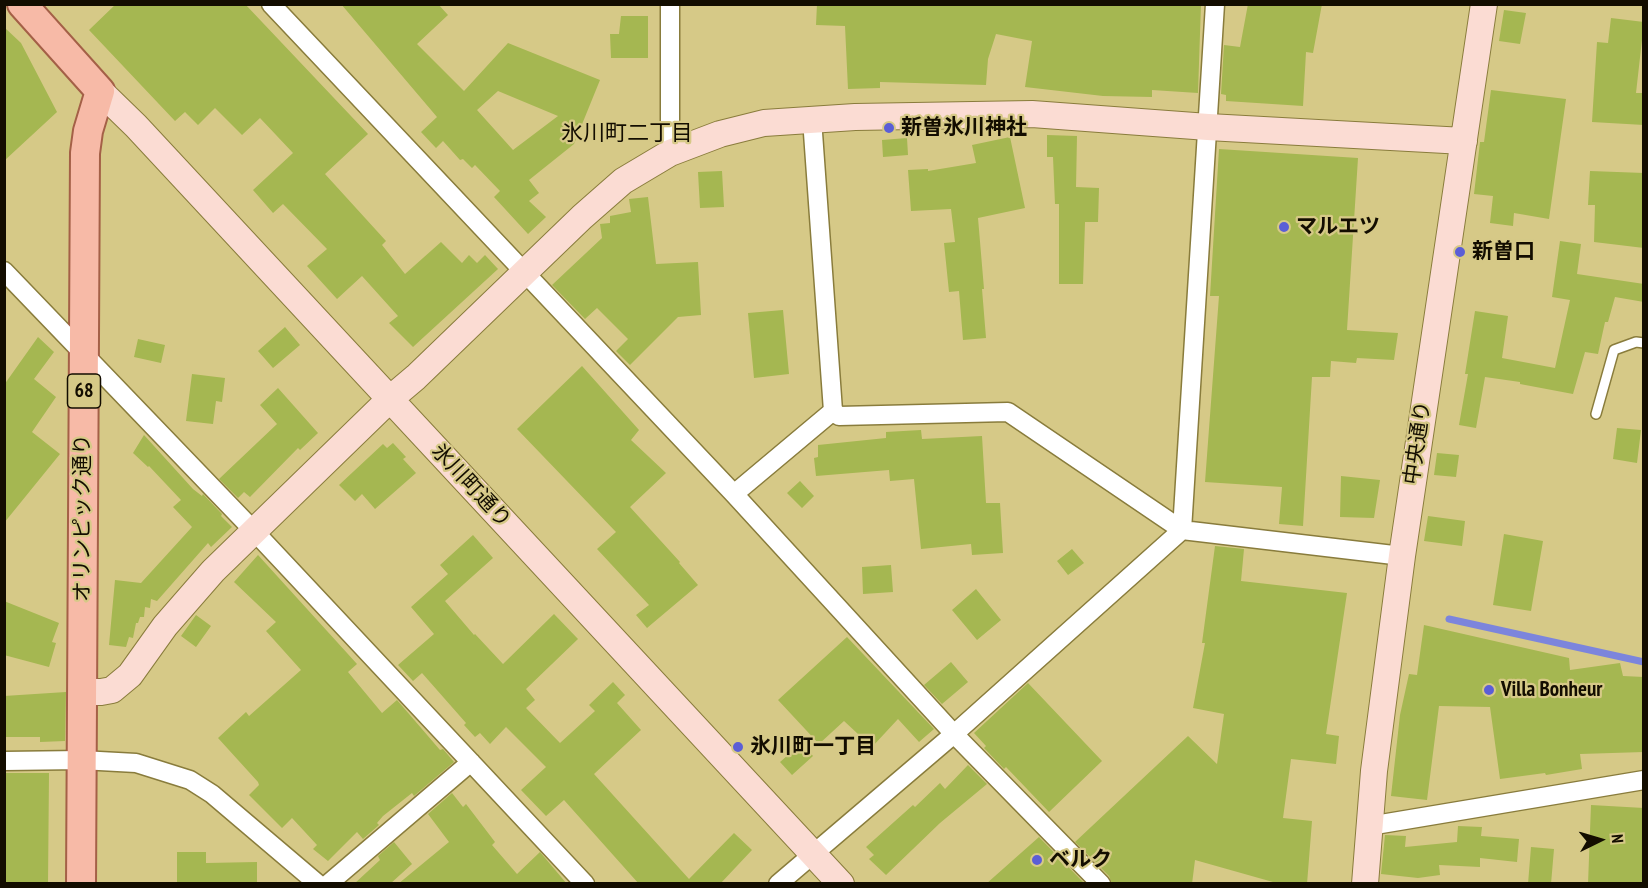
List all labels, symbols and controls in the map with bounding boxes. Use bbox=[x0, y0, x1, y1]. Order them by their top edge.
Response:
place label: 新曽氷川神社 bbox=[901, 115, 1027, 141]
district label: 氷川町二丁目 bbox=[561, 121, 693, 147]
marker: 新曽氷川神社 bbox=[882, 121, 896, 135]
place label: マルエツ bbox=[1296, 214, 1380, 240]
marker: マルエツ bbox=[1277, 220, 1291, 234]
place label: 新曽口 bbox=[1472, 239, 1535, 265]
marker: 新曽口 bbox=[1453, 245, 1467, 259]
road number: 68 bbox=[68, 374, 100, 408]
street label: 中央通り bbox=[1400, 400, 1436, 486]
street label: オリンピック通り bbox=[70, 434, 96, 602]
street label: 氷川町通り bbox=[426, 439, 516, 533]
place label: Villa Bonheur bbox=[1501, 677, 1602, 703]
marker: Villa Bonheur bbox=[1482, 683, 1496, 697]
place label: 氷川町一丁目 bbox=[750, 734, 876, 760]
marker: 氷川町一丁目 bbox=[731, 740, 745, 754]
north arrow bbox=[1570, 810, 1630, 870]
text: N bbox=[1608, 833, 1628, 844]
place label: ベルク bbox=[1049, 847, 1112, 873]
marker: ベルク bbox=[1030, 853, 1044, 867]

